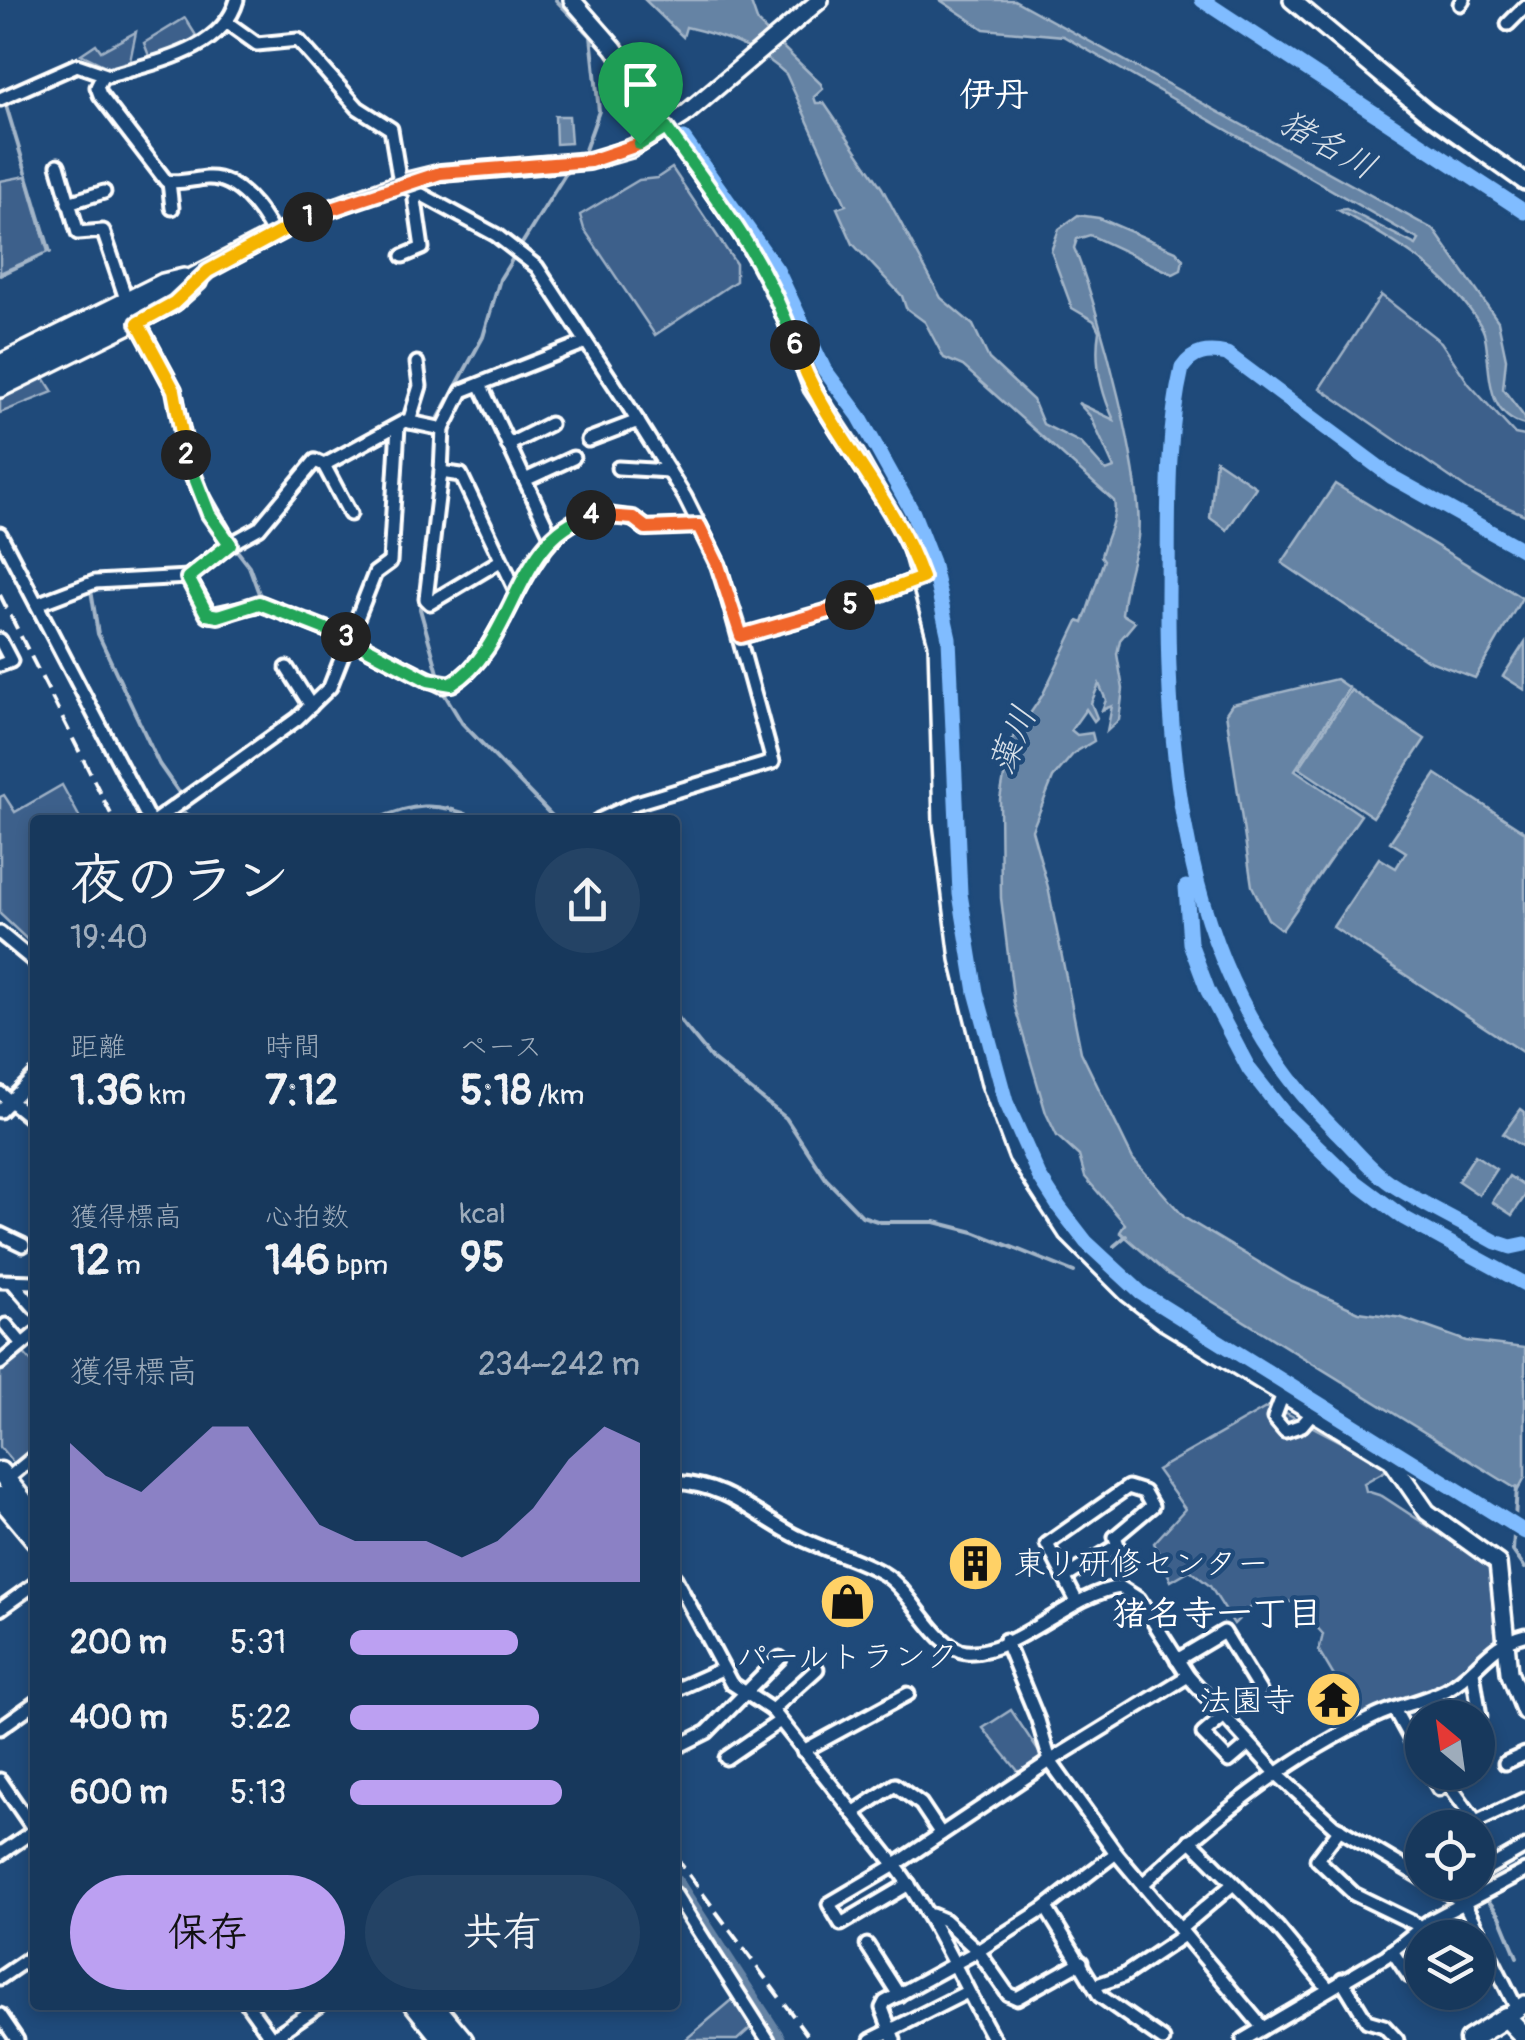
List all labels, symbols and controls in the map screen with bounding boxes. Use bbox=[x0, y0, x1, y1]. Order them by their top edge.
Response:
pin bbox=[598, 42, 683, 145]
icon: arrive bbox=[613, 57, 668, 112]
district label: 伊丹 bbox=[959, 73, 1029, 117]
water label: 猪名川 bbox=[1271, 100, 1384, 190]
pin: 1 bbox=[283, 192, 333, 242]
text: 1 bbox=[303, 199, 313, 234]
pin: 6 bbox=[770, 320, 820, 370]
text: 6 bbox=[787, 327, 803, 362]
pin: 2 bbox=[161, 430, 211, 480]
text: 2 bbox=[178, 437, 194, 472]
pin: 4 bbox=[566, 490, 616, 540]
text: 4 bbox=[583, 497, 599, 532]
pin: 5 bbox=[825, 580, 875, 630]
text: 5 bbox=[842, 587, 858, 622]
pin: 3 bbox=[321, 612, 371, 662]
text: 3 bbox=[338, 619, 354, 654]
water label: 藻川 bbox=[979, 700, 1046, 781]
text: 夜のラン bbox=[70, 846, 290, 915]
button: share bbox=[535, 848, 640, 953]
text: 19:40 bbox=[70, 918, 148, 958]
text: 距離 bbox=[70, 1030, 126, 1065]
text: 時間 bbox=[265, 1030, 321, 1065]
text: ペース bbox=[460, 1030, 542, 1065]
text: 1.36 bbox=[70, 1065, 144, 1117]
text: 7:12 bbox=[265, 1065, 338, 1117]
text: 5:18 bbox=[460, 1065, 532, 1117]
text: km bbox=[144, 1078, 186, 1113]
text: /km bbox=[532, 1078, 584, 1113]
text: kcal bbox=[460, 1197, 506, 1232]
text: 獲得標高 bbox=[70, 1200, 182, 1235]
text: 心拍数 bbox=[265, 1200, 349, 1235]
text: 95 bbox=[460, 1232, 504, 1284]
text: 12 bbox=[70, 1235, 110, 1287]
text: 146 bbox=[265, 1235, 330, 1287]
text: m bbox=[110, 1248, 141, 1283]
text: bpm bbox=[330, 1248, 388, 1283]
text: 234–242 m bbox=[478, 1345, 640, 1385]
text: 獲得標高 bbox=[70, 1352, 198, 1392]
building icon: 東リ研修センター bbox=[945, 1533, 1005, 1593]
place label: 東リ研修センター bbox=[1014, 1544, 1269, 1584]
shop icon: パールトランク bbox=[817, 1572, 877, 1632]
district label: 猪名寺一丁目 bbox=[1112, 1592, 1322, 1636]
text: 200 m bbox=[70, 1623, 167, 1663]
text: 5:31 bbox=[230, 1623, 286, 1663]
place label: パールトランク bbox=[736, 1637, 958, 1677]
temple icon: 法園寺 bbox=[1304, 1670, 1364, 1730]
place label: 法園寺 bbox=[1199, 1681, 1295, 1721]
text: 400 m bbox=[70, 1698, 168, 1738]
text: 5:22 bbox=[230, 1698, 292, 1738]
north arrow bbox=[1405, 1700, 1495, 1790]
map controls bbox=[1405, 1700, 1495, 2010]
text: 600 m bbox=[70, 1773, 168, 1813]
text: 5:13 bbox=[230, 1773, 286, 1813]
button: locate bbox=[1405, 1810, 1495, 1900]
button: 保存 bbox=[70, 1875, 345, 1990]
button: 共有 bbox=[365, 1875, 640, 1990]
button: layers bbox=[1405, 1920, 1495, 2010]

